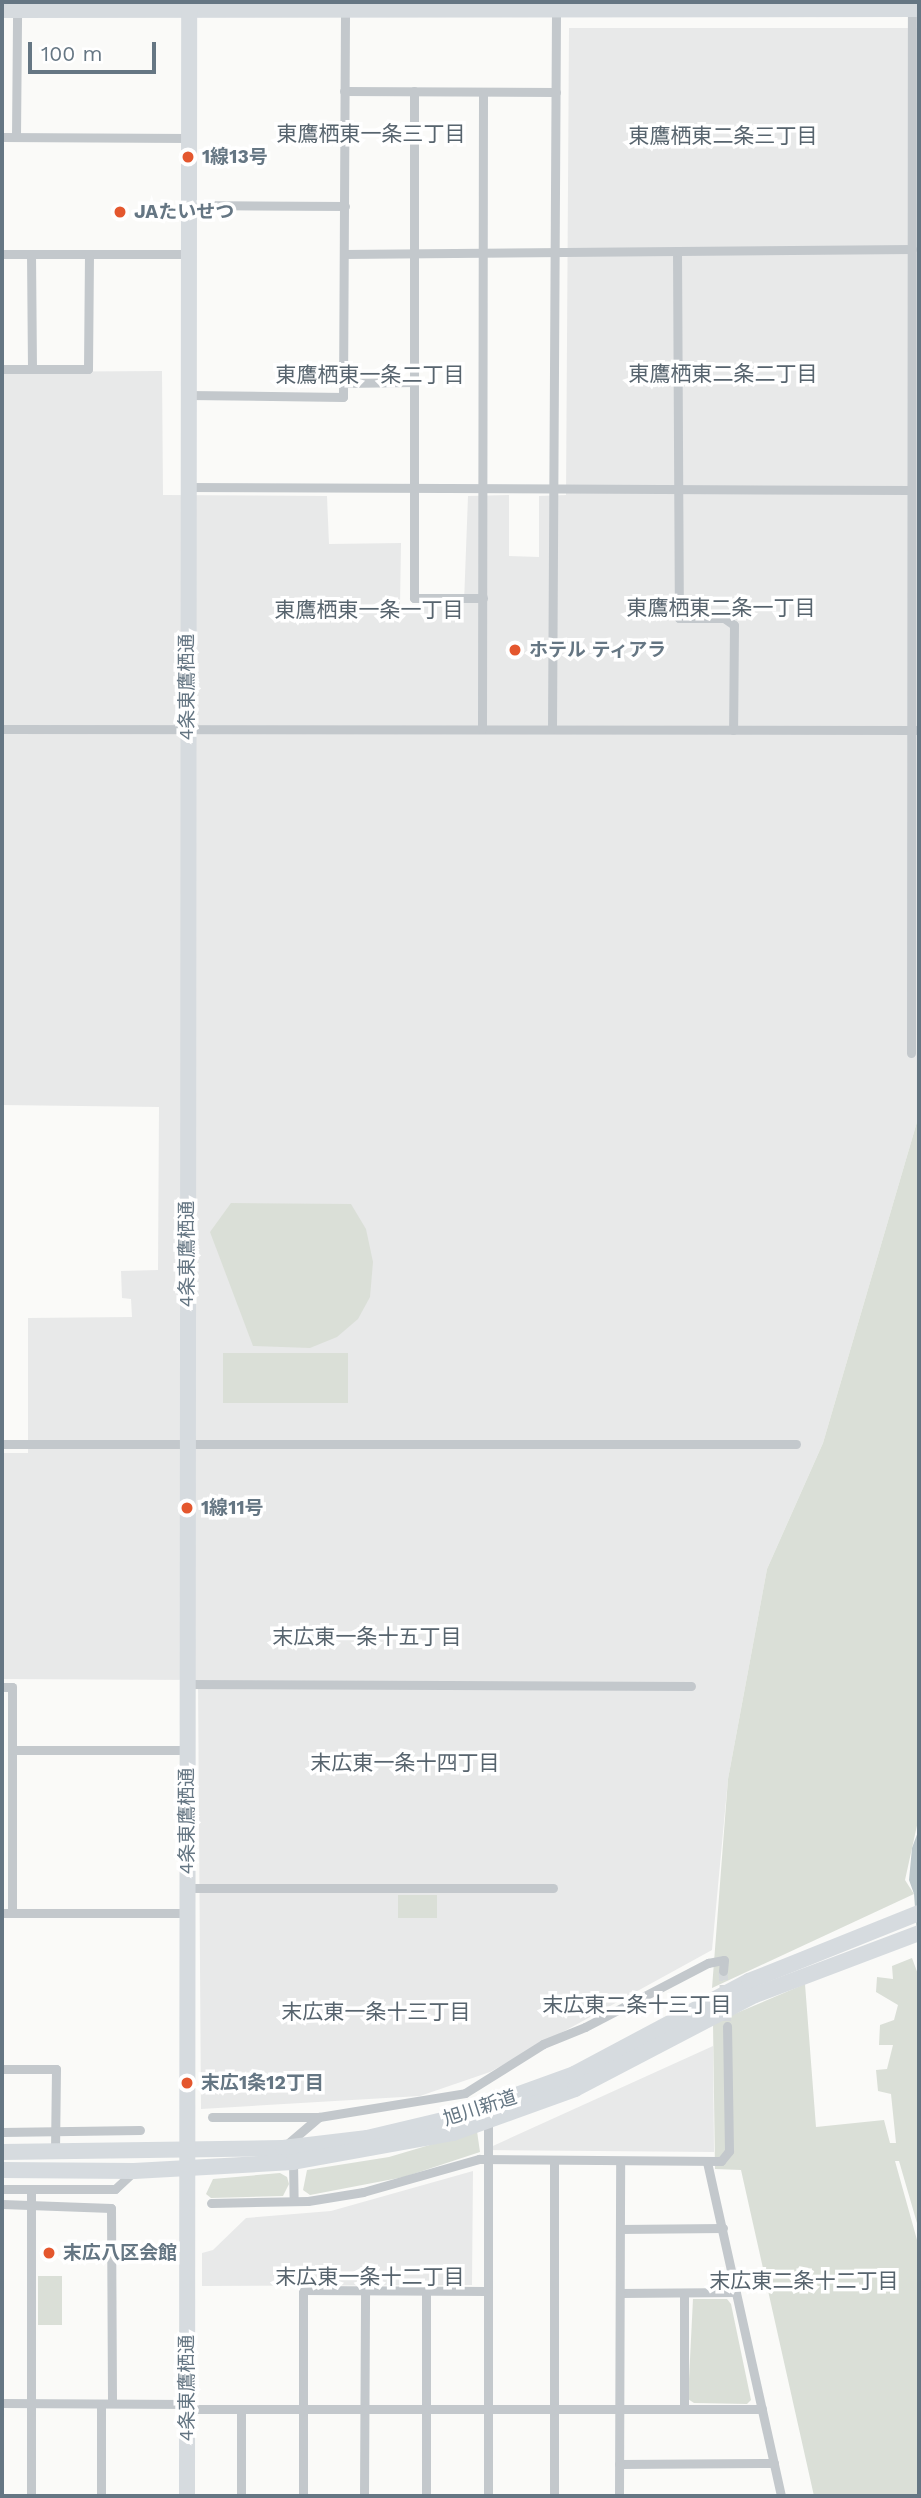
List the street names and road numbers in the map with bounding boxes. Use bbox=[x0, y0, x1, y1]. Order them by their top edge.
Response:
street label: 4条東鷹栖通 bbox=[176, 634, 198, 740]
street label: 4条東鷹栖通 bbox=[176, 1201, 198, 1307]
street label: 4条東鷹栖通 bbox=[176, 1768, 198, 1874]
street label: 旭川新道 bbox=[440, 2085, 520, 2131]
street label: 4条東鷹栖通 bbox=[176, 2335, 198, 2441]

